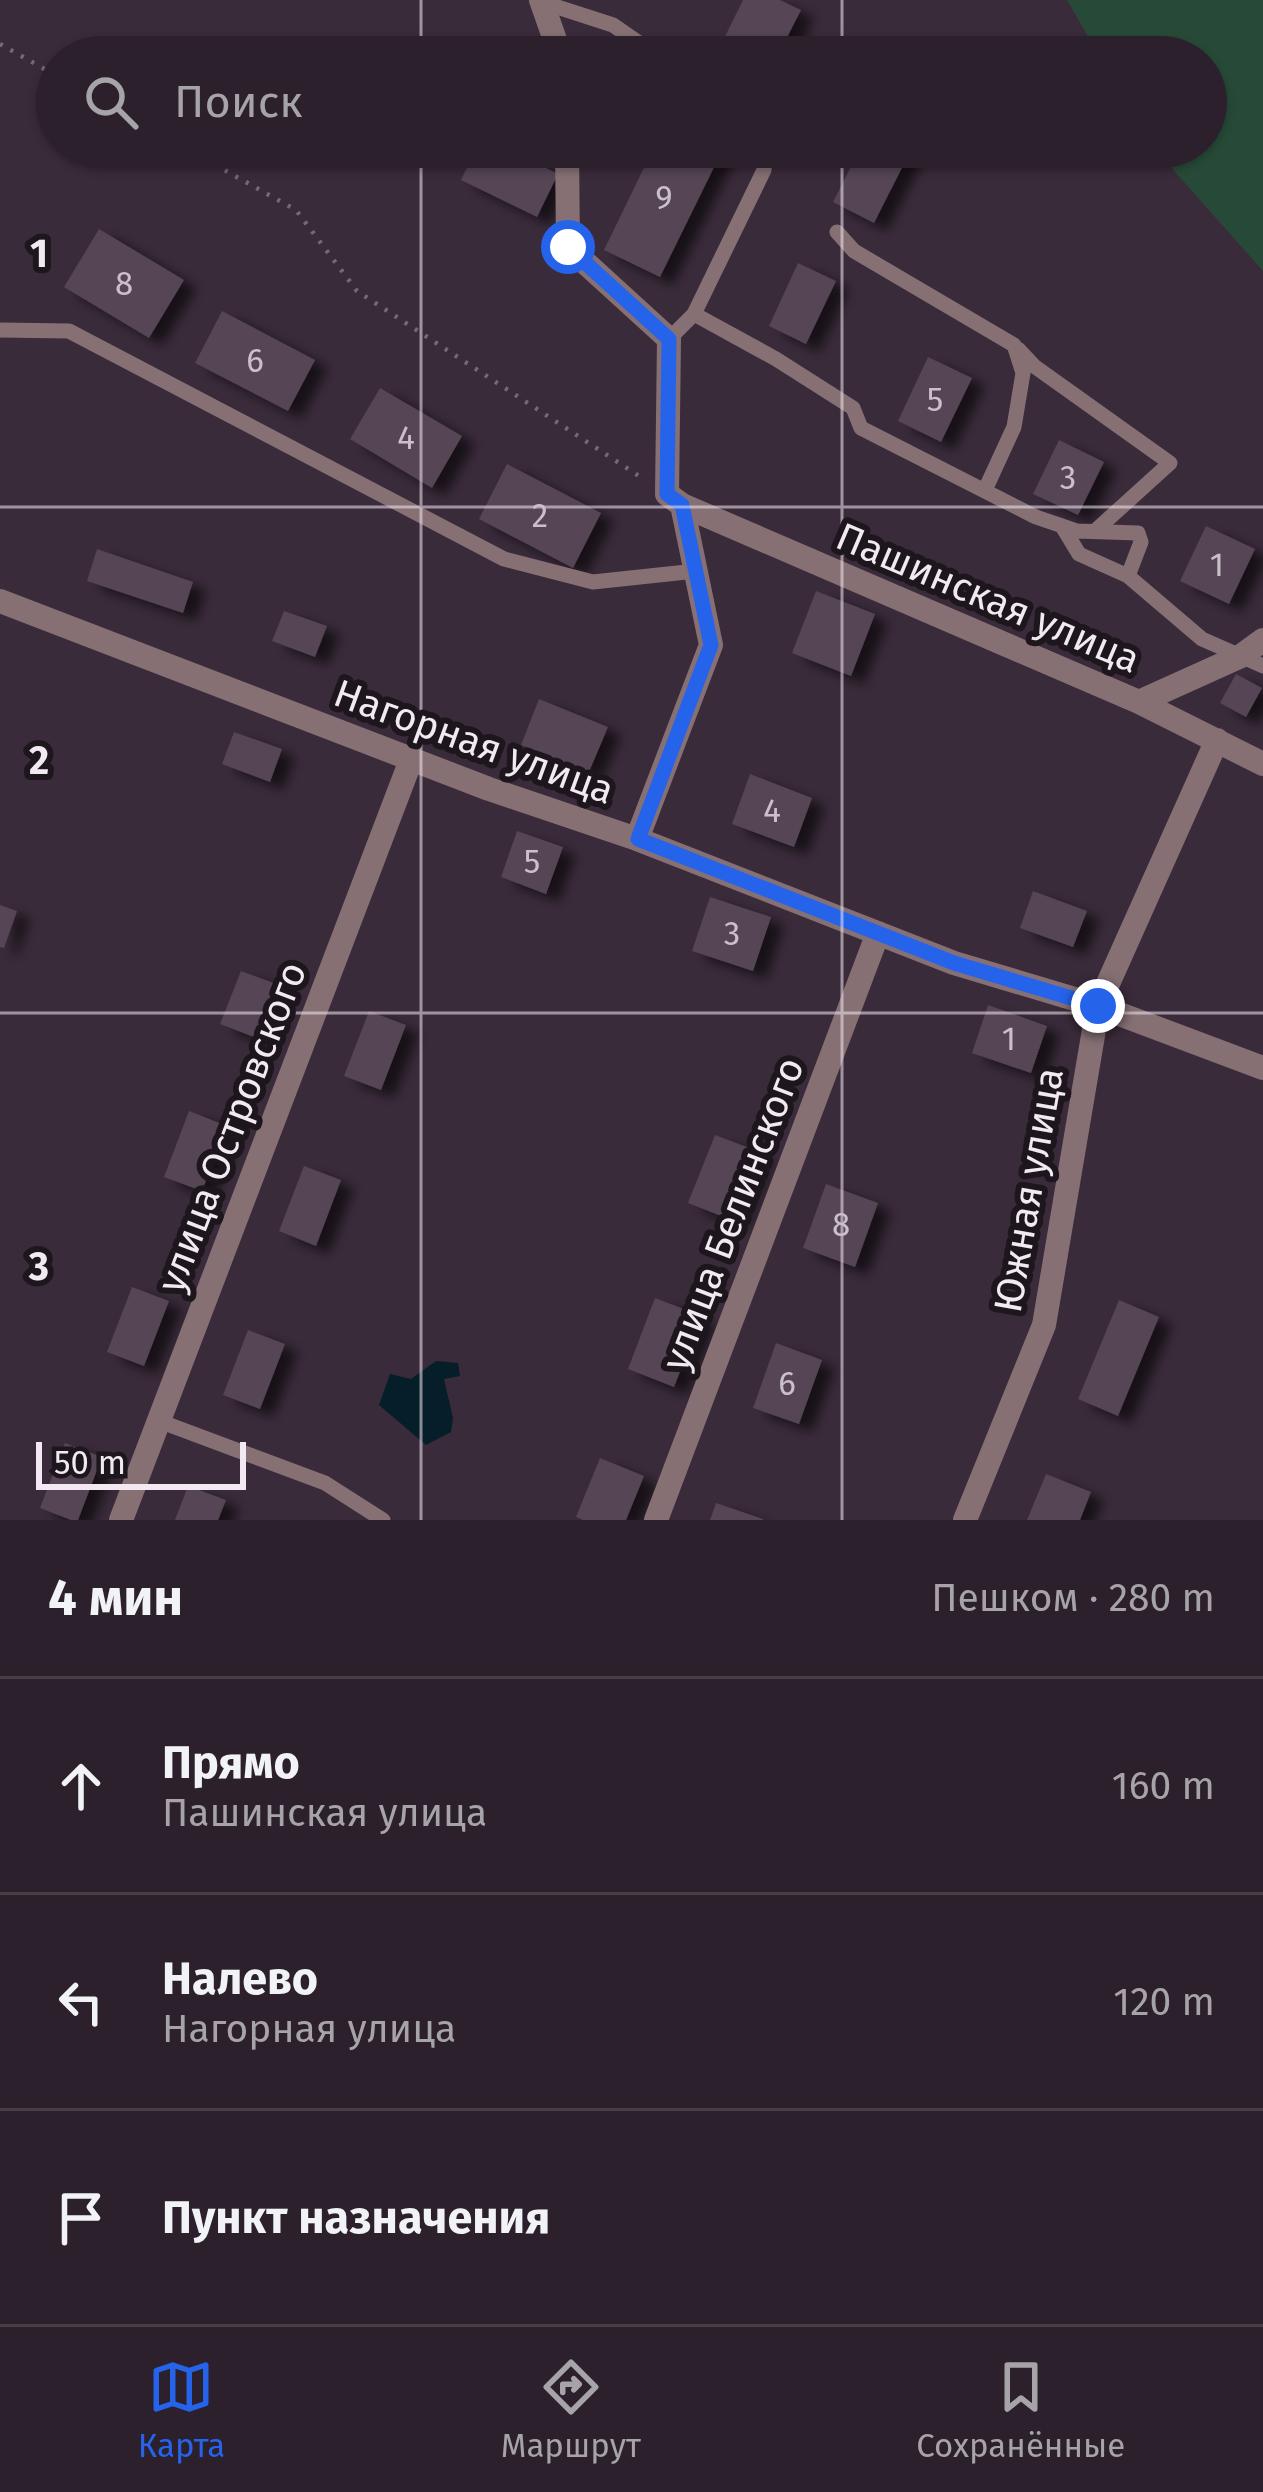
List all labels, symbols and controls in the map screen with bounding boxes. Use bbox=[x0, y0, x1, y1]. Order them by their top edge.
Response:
search box bbox=[36, 36, 1227, 168]
icon: search bbox=[78, 69, 144, 135]
text: Поиск bbox=[174, 75, 303, 129]
house number: 9 bbox=[655, 178, 673, 218]
route start bbox=[541, 220, 595, 274]
text: 1 bbox=[30, 231, 48, 277]
house number: 8 bbox=[115, 264, 133, 304]
house number: 6 bbox=[246, 341, 264, 381]
house number: 5 bbox=[927, 380, 943, 420]
house number: 4 bbox=[397, 418, 415, 458]
house number: 3 bbox=[1060, 458, 1076, 498]
house number: 2 bbox=[532, 496, 548, 536]
street label: Пашинская улица bbox=[829, 513, 1147, 683]
house number: 1 bbox=[1210, 545, 1224, 585]
street label: Нагорная улица bbox=[328, 670, 620, 814]
text: 2 bbox=[29, 738, 49, 784]
house number: 4 bbox=[763, 791, 781, 831]
house number: 5 bbox=[524, 842, 540, 882]
house number: 3 bbox=[724, 914, 740, 954]
street label: улица Островского bbox=[148, 955, 316, 1299]
route end bbox=[1071, 979, 1125, 1033]
house number: 1 bbox=[1002, 1019, 1016, 1059]
street label: улица Белинского bbox=[652, 1051, 814, 1377]
street label: Южная улица bbox=[985, 1064, 1073, 1316]
house number: 8 bbox=[832, 1205, 850, 1245]
text: 3 bbox=[28, 1244, 49, 1290]
house number: 6 bbox=[778, 1364, 796, 1404]
scale bar bbox=[36, 1436, 246, 1489]
text: 50 m bbox=[54, 1443, 126, 1483]
text: 4 мин bbox=[48, 1567, 183, 1629]
text: Пешком · 280 m bbox=[931, 1575, 1215, 1621]
text: Прямо bbox=[162, 1736, 300, 1790]
icon: ahead bbox=[48, 1753, 114, 1819]
text: 160 m bbox=[1112, 1763, 1215, 1809]
text: Пашинская улица bbox=[162, 1790, 487, 1836]
text: Налево bbox=[162, 1952, 318, 2006]
icon: left bbox=[48, 1969, 114, 2035]
text: 120 m bbox=[1113, 1979, 1215, 2025]
text: Нагорная улица bbox=[162, 2006, 456, 2052]
icon: arrive bbox=[48, 2185, 114, 2251]
text: Пункт назначения bbox=[162, 2191, 550, 2245]
tab: Карта bbox=[138, 2354, 225, 2466]
tab: Маршрут bbox=[501, 2354, 641, 2466]
tab: Сохранённые bbox=[916, 2354, 1125, 2466]

